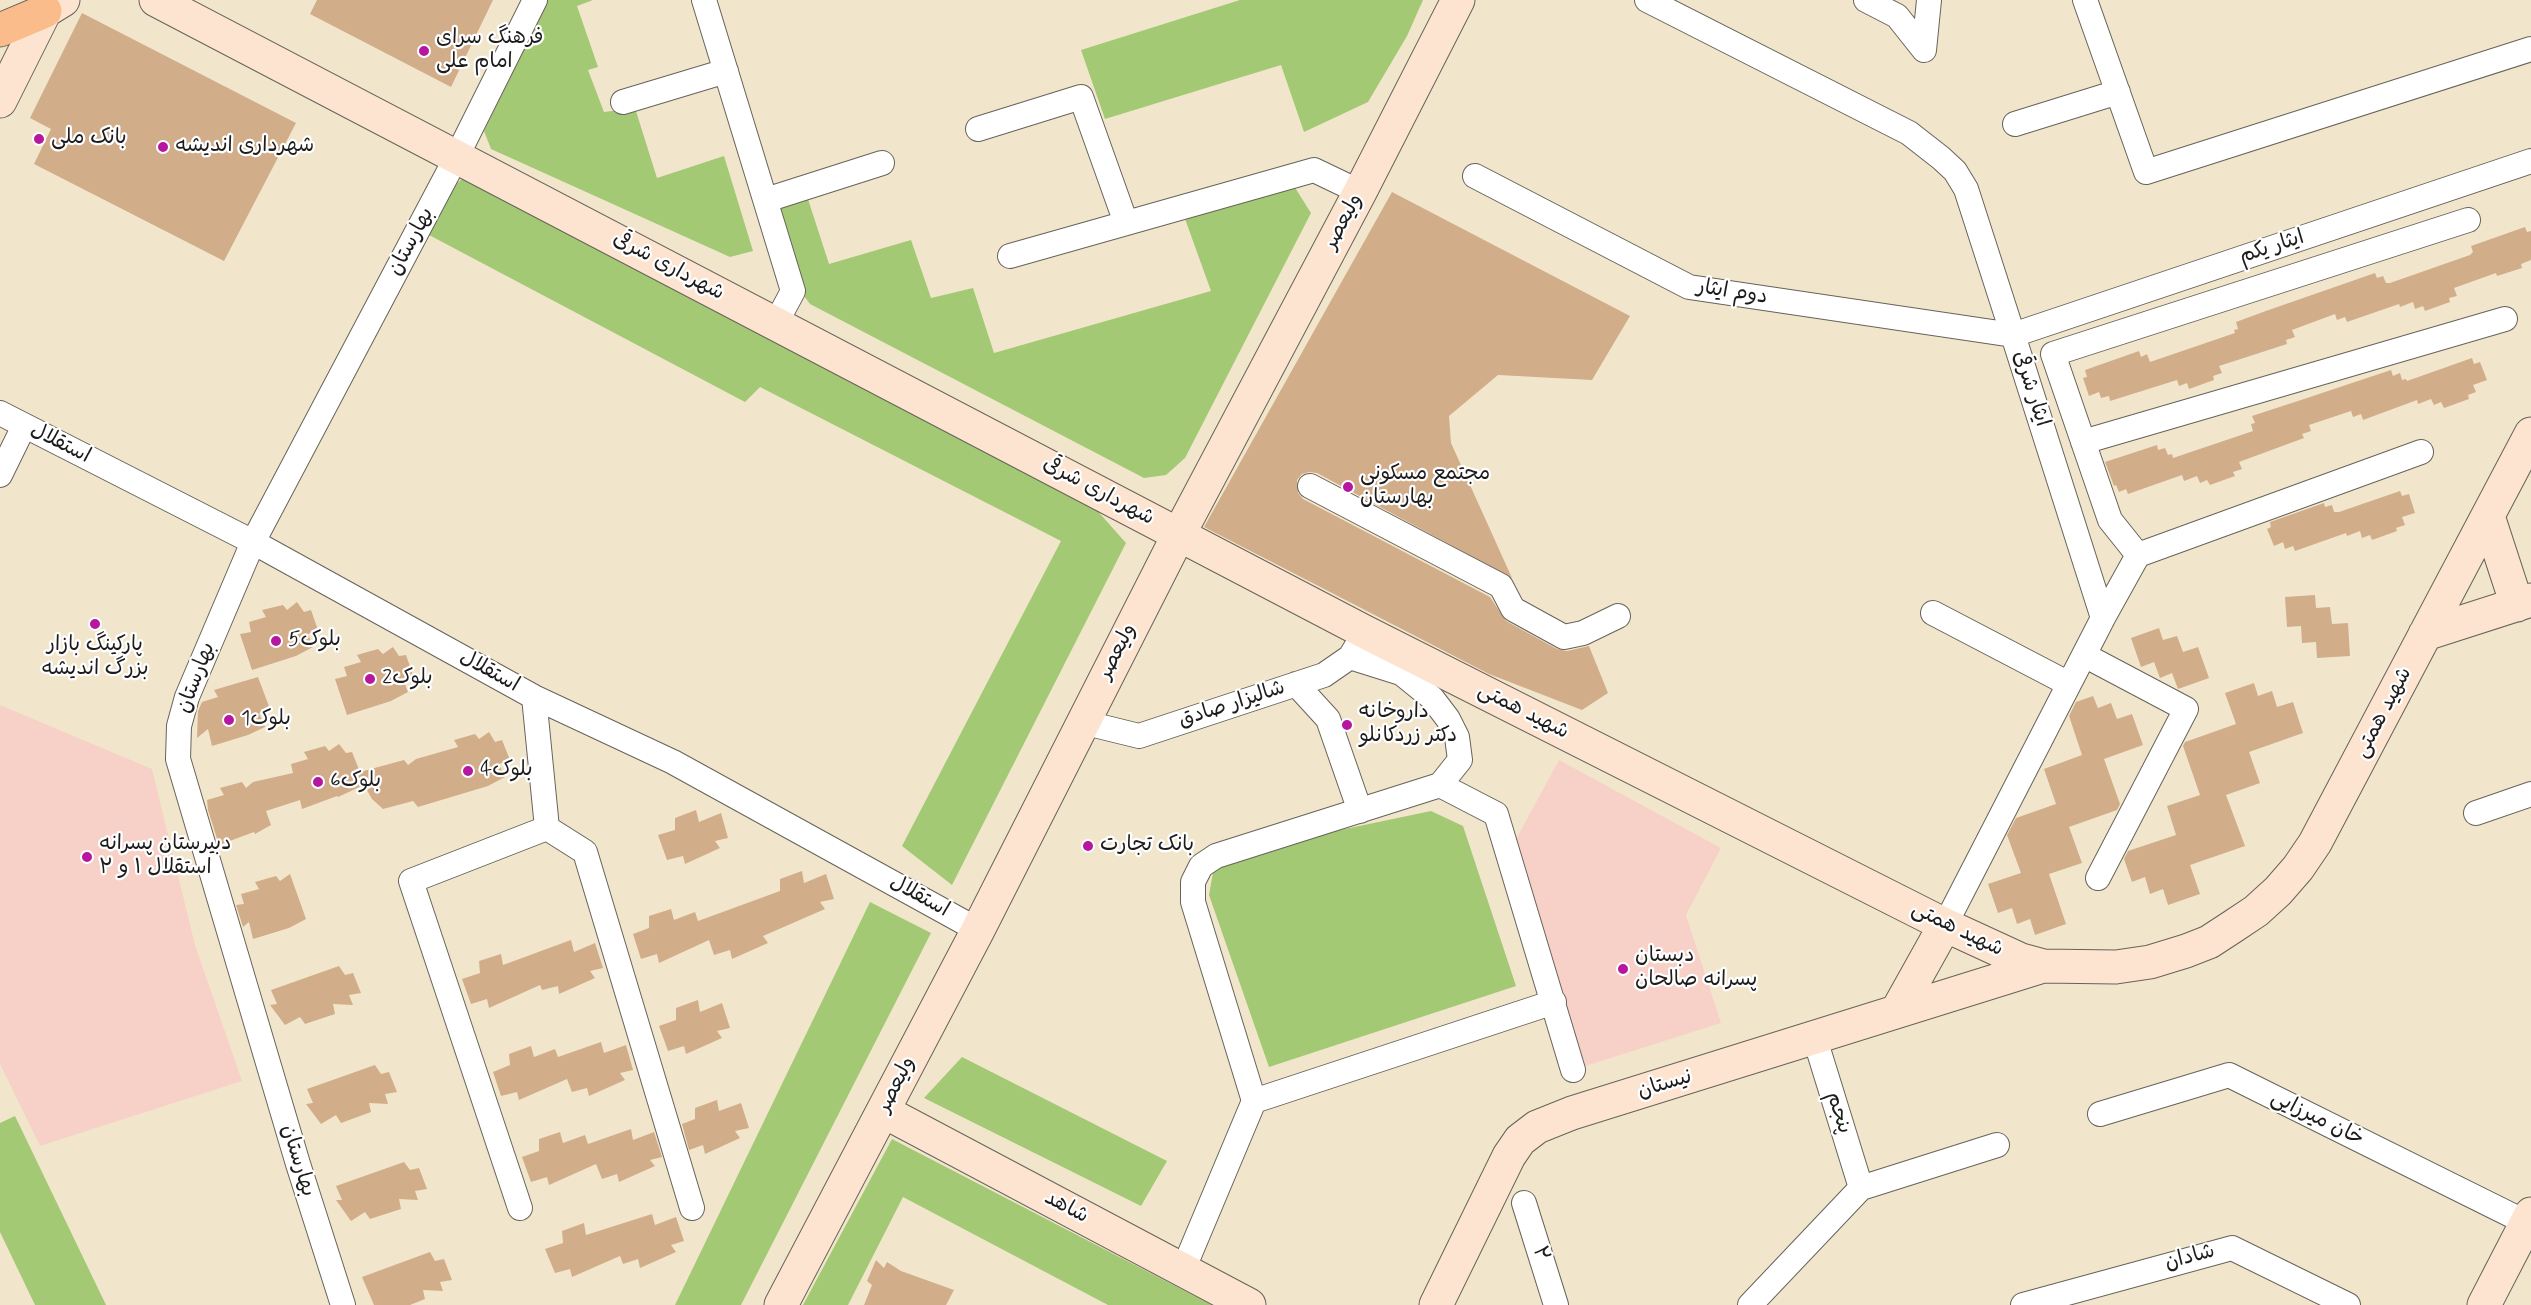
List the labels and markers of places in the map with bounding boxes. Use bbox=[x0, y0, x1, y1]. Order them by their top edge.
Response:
place label: فرهنگ سرای امام علی bbox=[436, 26, 544, 76]
marker: فرهنگ سرای امام علی bbox=[417, 44, 431, 58]
place label: بانک ملی bbox=[51, 126, 127, 152]
marker: بانک ملی bbox=[32, 132, 46, 146]
place label: شهرداری اندیشه bbox=[175, 134, 314, 160]
marker: شهرداری اندیشه bbox=[156, 140, 170, 154]
place label: مجتمع مسکونی بهارستان bbox=[1360, 462, 1490, 512]
marker: مجتمع مسکونی بهارستان bbox=[1341, 480, 1355, 494]
marker: پارکینگ بازار بزرگ اندیشه bbox=[88, 617, 102, 631]
place label: بلوک5 bbox=[288, 628, 341, 654]
place label: پارکینگ بازار بزرگ اندیشه bbox=[41, 633, 149, 683]
marker: بلوک5 bbox=[269, 634, 283, 648]
place label: بلوک2 bbox=[382, 666, 433, 692]
marker: بلوک2 bbox=[363, 672, 377, 686]
place label: داروخانه دکتر زردکانلو bbox=[1359, 700, 1457, 750]
place label: بلوک1 bbox=[241, 707, 291, 733]
marker: بلوک1 bbox=[222, 713, 236, 727]
marker: داروخانه دکتر زردکانلو bbox=[1340, 718, 1354, 732]
place label: بلوک4 bbox=[480, 758, 533, 784]
marker: بلوک4 bbox=[461, 764, 475, 778]
place label: بلوک6 bbox=[330, 769, 381, 795]
marker: بلوک6 bbox=[311, 775, 325, 789]
place label: دبیرستان پسرانه استقلال ۱ و ۲ bbox=[99, 832, 231, 882]
place label: بانک تجارت bbox=[1100, 833, 1194, 859]
marker: بانک تجارت bbox=[1081, 839, 1095, 853]
marker: دبیرستان پسرانه استقلال ۱ و ۲ bbox=[80, 850, 94, 864]
place label: دبستان پسرانه صالحان bbox=[1635, 944, 1757, 994]
marker: دبستان پسرانه صالحان bbox=[1616, 962, 1630, 976]

